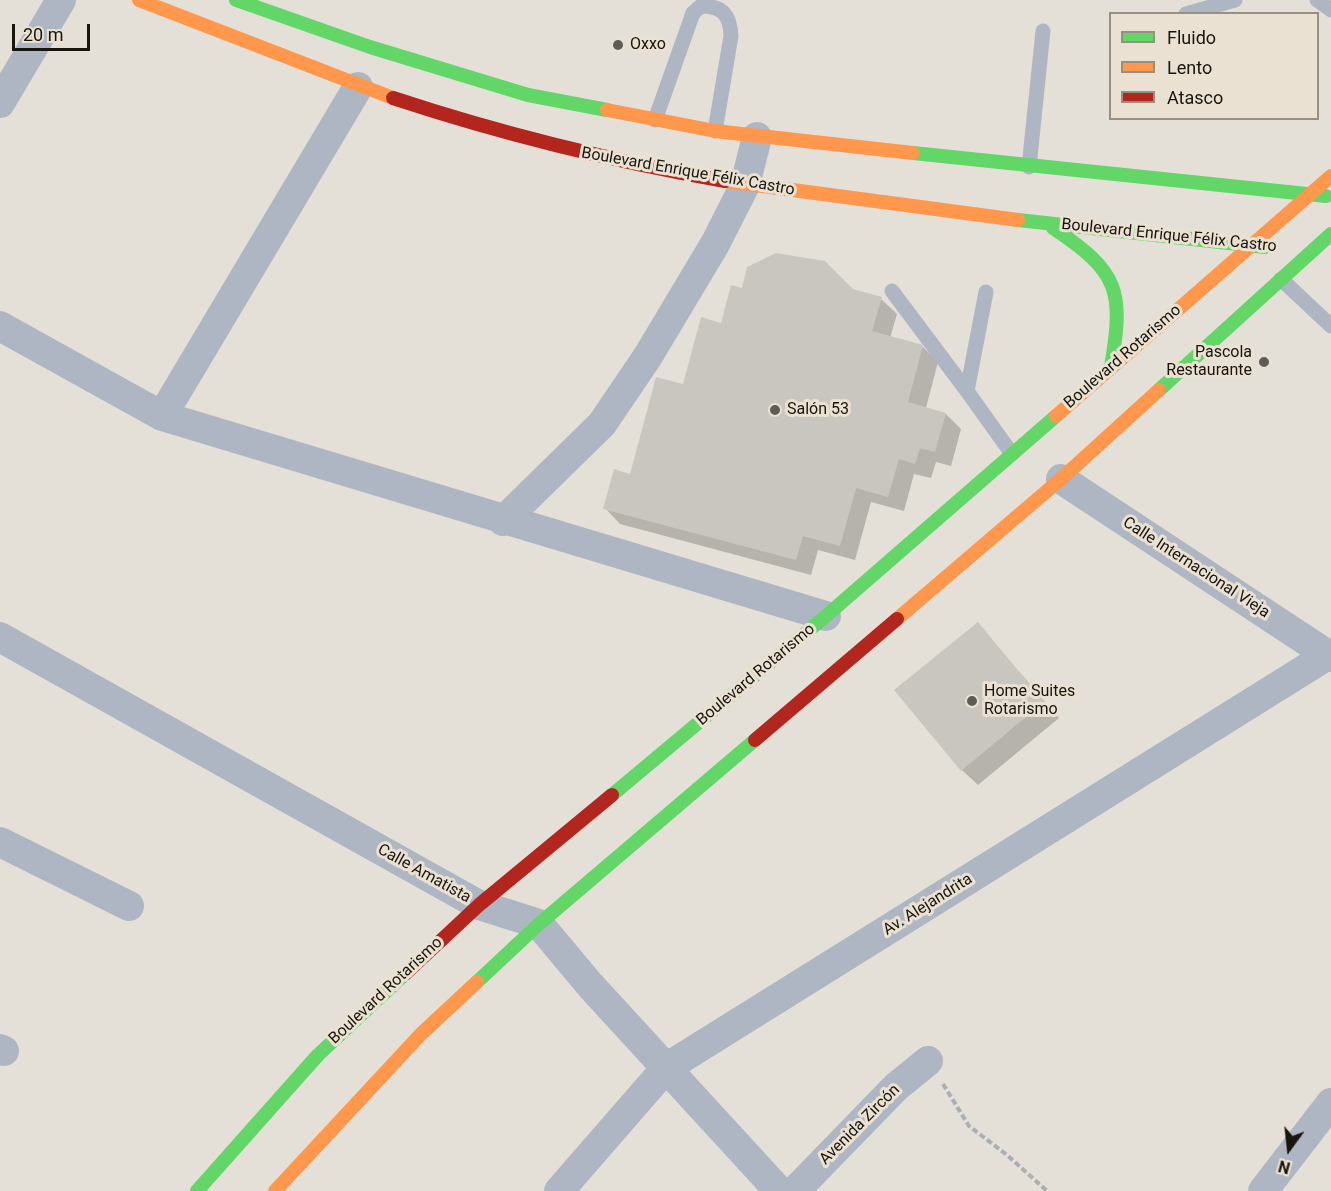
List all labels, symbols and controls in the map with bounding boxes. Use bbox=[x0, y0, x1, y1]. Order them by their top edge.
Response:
scale bar bbox=[15, 12, 93, 50]
legend bbox=[1109, 12, 1319, 120]
text: 20 m bbox=[23, 24, 63, 45]
text: Fluido bbox=[1167, 27, 1216, 48]
place label: Oxxo bbox=[630, 35, 666, 55]
marker: Oxxo bbox=[611, 38, 625, 52]
text: Lento bbox=[1167, 57, 1212, 78]
text: Atasco bbox=[1167, 87, 1223, 108]
street label: Boulevard Enrique Félix Castro bbox=[580, 144, 796, 200]
street label: Boulevard Enrique Félix Castro bbox=[1060, 215, 1278, 257]
street label: Boulevard Rotarismo bbox=[1061, 301, 1185, 413]
place label: Pascola Restaurante bbox=[1166, 343, 1252, 381]
marker: Pascola Restaurante bbox=[1257, 355, 1271, 369]
place label: Salón 53 bbox=[787, 400, 849, 420]
marker: Salón 53 bbox=[768, 403, 782, 417]
street label: Calle Internacional Vieja bbox=[1119, 513, 1273, 623]
street label: Boulevard Rotarismo bbox=[693, 620, 819, 730]
place label: Home Suites Rotarismo bbox=[984, 682, 1075, 720]
marker: Home Suites Rotarismo bbox=[965, 694, 979, 708]
street label: Calle Amatista bbox=[374, 840, 474, 908]
street label: Av. Alejandrita bbox=[880, 870, 976, 940]
street label: Boulevard Rotarismo bbox=[325, 933, 447, 1049]
street label: Avenida Zircón bbox=[816, 1081, 904, 1169]
north arrow bbox=[1259, 1119, 1319, 1179]
text: N bbox=[1276, 1156, 1292, 1178]

